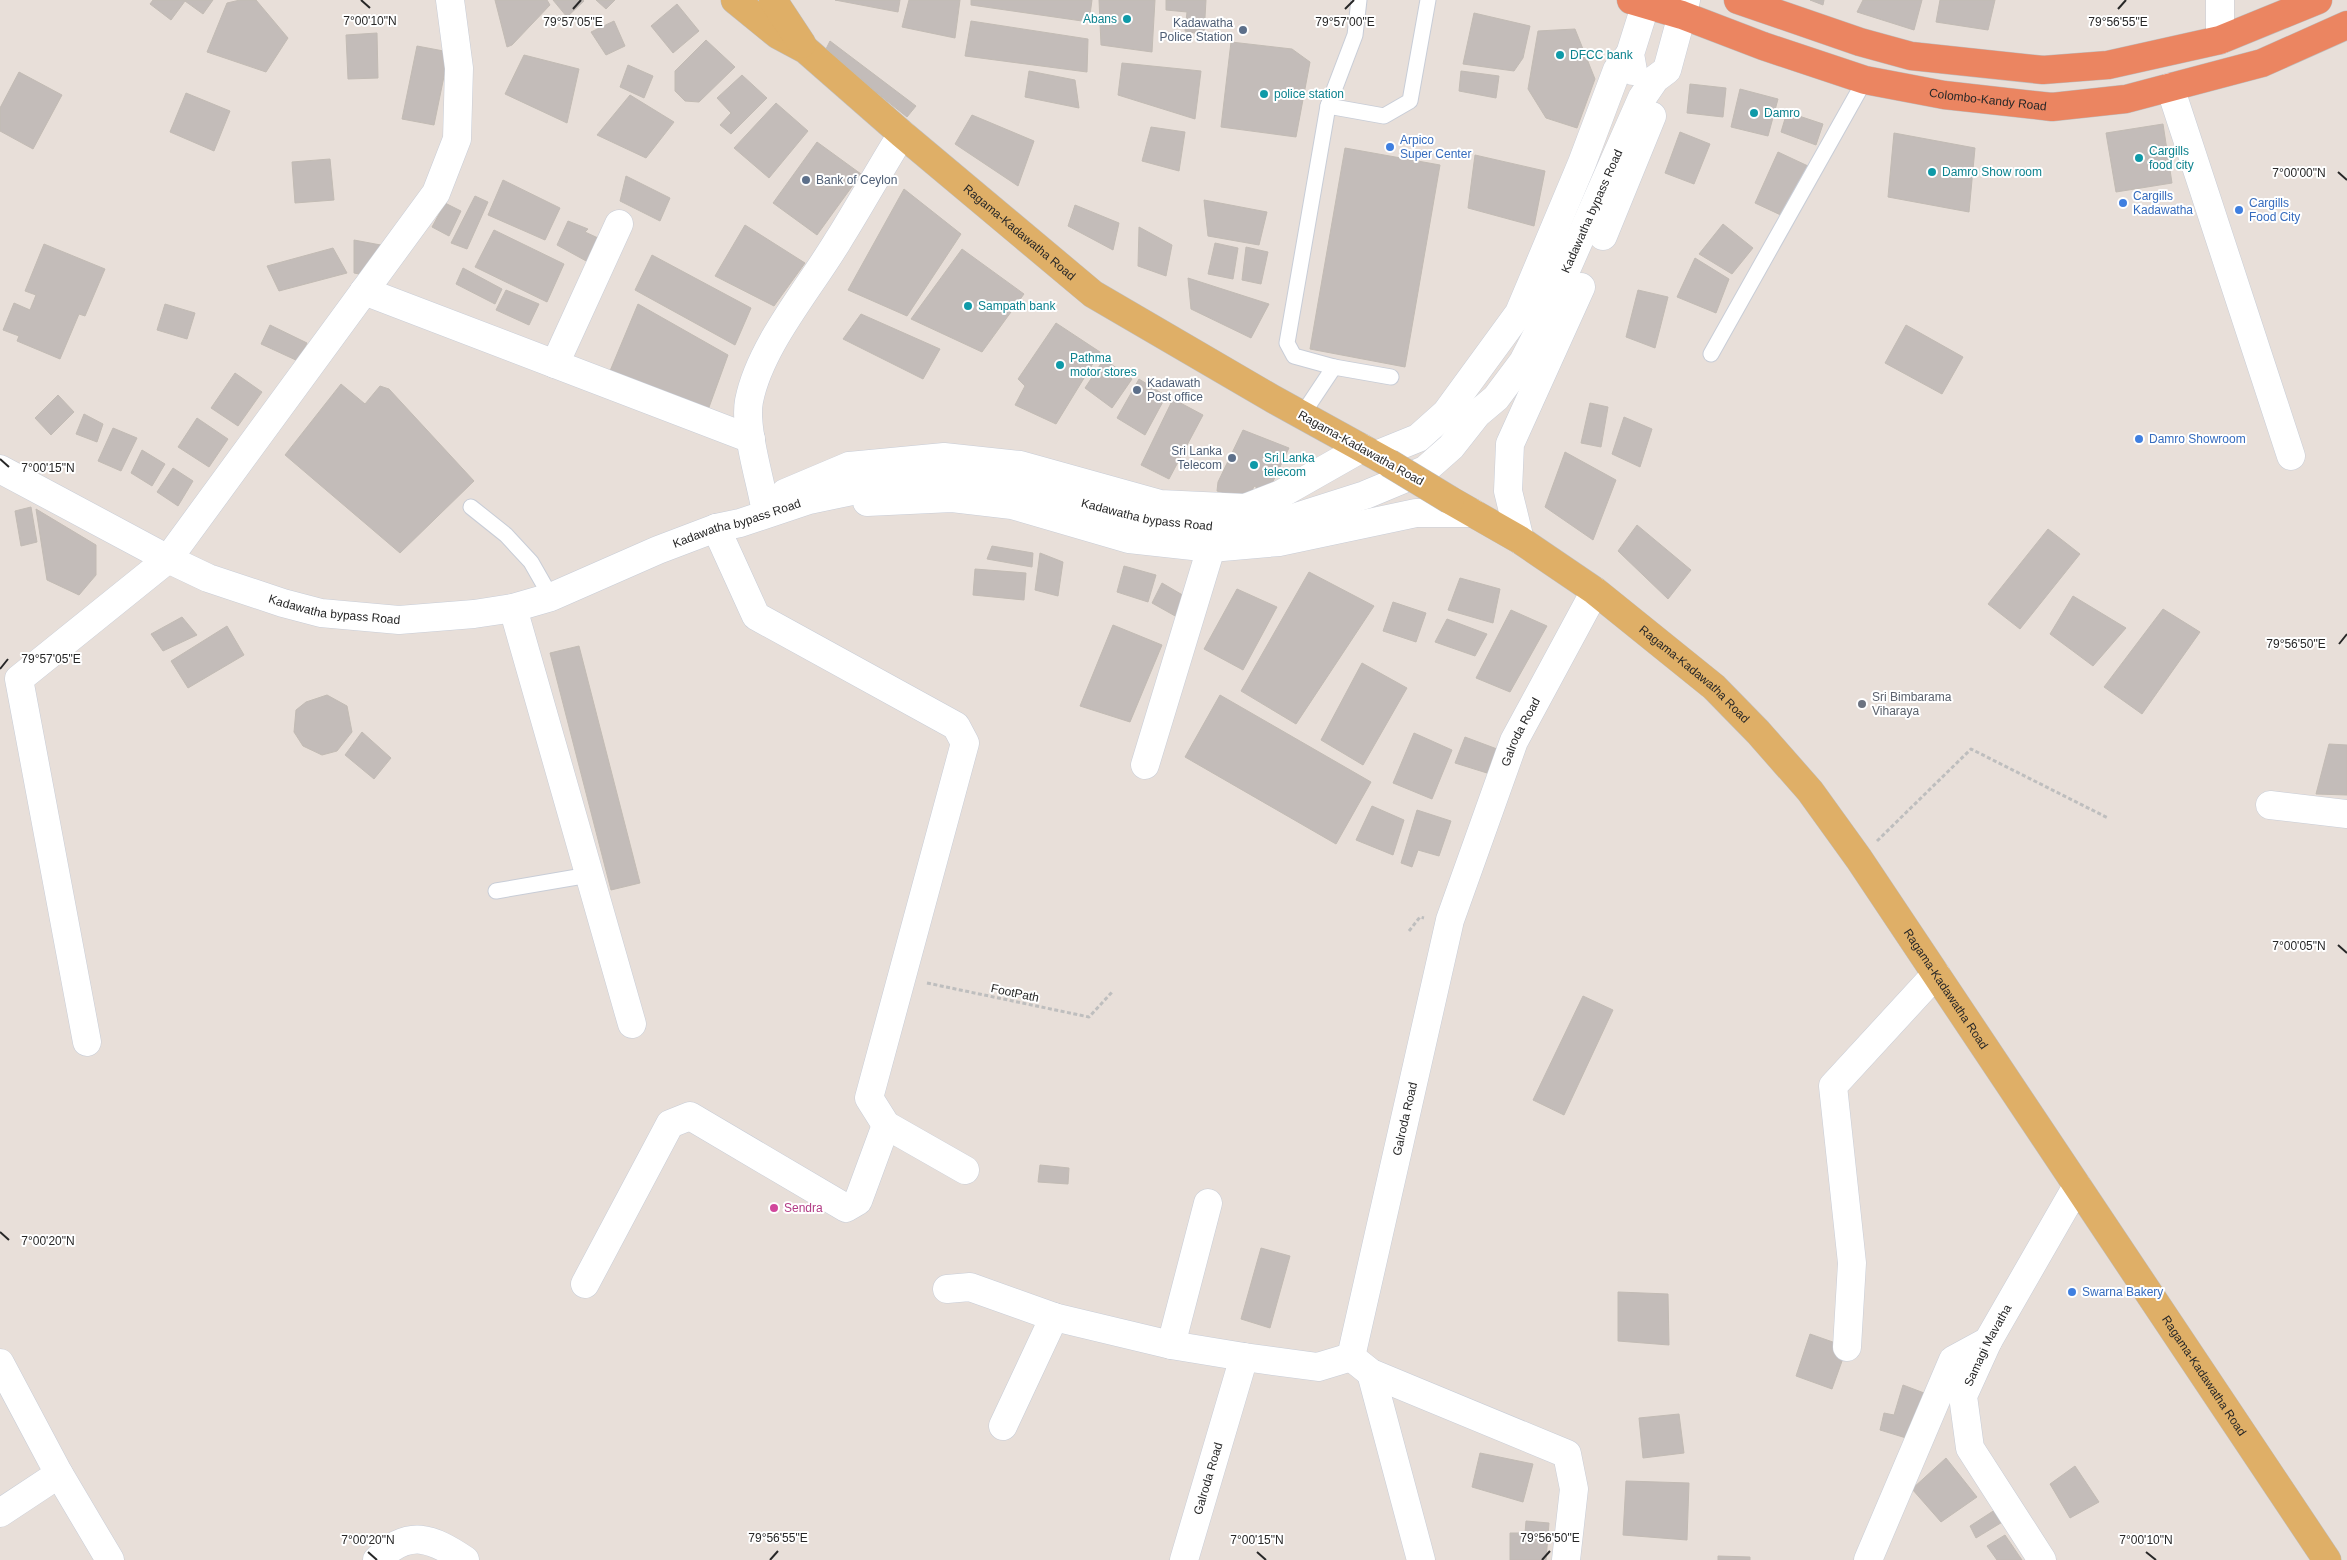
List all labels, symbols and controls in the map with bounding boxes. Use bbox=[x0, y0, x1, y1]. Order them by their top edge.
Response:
place label: Abans bbox=[1083, 12, 1117, 26]
marker: Abans bbox=[1121, 13, 1133, 25]
text: 7°00'10"N bbox=[343, 14, 397, 28]
text: 79°57'05"E bbox=[543, 15, 603, 29]
text: 79°57'00"E bbox=[1315, 15, 1375, 29]
text: 79°56'55"E bbox=[2088, 15, 2148, 29]
place label: Kadawatha Police Station bbox=[1160, 16, 1233, 44]
marker: Kadawatha Police Station bbox=[1237, 24, 1249, 36]
place label: DFCC bank bbox=[1570, 48, 1634, 62]
marker: DFCC bank bbox=[1554, 49, 1566, 61]
street label: Colombo-Kandy Road bbox=[1928, 85, 2047, 113]
place label: police station bbox=[1274, 87, 1344, 101]
marker: police station bbox=[1258, 88, 1270, 100]
place label: Damro bbox=[1764, 106, 1800, 120]
marker: Damro bbox=[1748, 107, 1760, 119]
place label: Arpico Super Center bbox=[1400, 133, 1471, 161]
marker: Arpico Super Center bbox=[1384, 141, 1396, 153]
place label: Cargills food city bbox=[2149, 144, 2194, 172]
street label: Kadawatha bypass Road bbox=[1559, 147, 1625, 275]
marker: Cargills food city bbox=[2133, 152, 2145, 164]
place label: Damro Show room bbox=[1942, 165, 2042, 179]
marker: Damro Show room bbox=[1926, 166, 1938, 178]
text: 7°00'00"N bbox=[2272, 166, 2326, 180]
place label: Bank of Ceylon bbox=[816, 173, 897, 187]
marker: Bank of Ceylon bbox=[800, 174, 812, 186]
street label: Ragama-Kadawatha Road bbox=[961, 182, 1078, 283]
place label: Cargills Kadawatha bbox=[2133, 189, 2193, 217]
place label: Cargills Food City bbox=[2249, 196, 2300, 224]
marker: Cargills Kadawatha bbox=[2117, 197, 2129, 209]
marker: Cargills Food City bbox=[2233, 204, 2245, 216]
place label: Sampath bank bbox=[978, 299, 1056, 313]
marker: Sampath bank bbox=[962, 300, 974, 312]
place label: Pathma motor stores bbox=[1070, 351, 1137, 379]
marker: Pathma motor stores bbox=[1054, 359, 1066, 371]
place label: Kadawath Post office bbox=[1147, 376, 1203, 404]
marker: Kadawath Post office bbox=[1131, 384, 1143, 396]
street label: Ragama-Kadawatha Road bbox=[1296, 408, 1426, 488]
place label: Damro Showroom bbox=[2149, 432, 2246, 446]
marker: Damro Showroom bbox=[2133, 433, 2145, 445]
place label: Sri Lanka Telecom bbox=[1171, 444, 1222, 472]
place label: Sri Lanka telecom bbox=[1264, 451, 1315, 479]
marker: Sri Lanka Telecom bbox=[1226, 452, 1238, 464]
marker: Sri Lanka telecom bbox=[1248, 459, 1260, 471]
text: 7°00'15"N bbox=[21, 461, 75, 475]
street label: Kadawatha bypass Road bbox=[671, 496, 803, 551]
street label: Kadawatha bypass Road bbox=[1080, 496, 1213, 533]
street label: Kadawatha bypass Road bbox=[267, 592, 401, 627]
street label: Ragama-Kadawatha Road bbox=[1636, 623, 1752, 726]
text: 79°56'50"E bbox=[2266, 637, 2326, 651]
text: 79°57'05"E bbox=[21, 652, 81, 666]
place label: Sri Bimbarama Viharaya bbox=[1872, 690, 1952, 718]
street label: Galroda Road bbox=[1499, 695, 1543, 768]
marker: Sri Bimbarama Viharaya bbox=[1856, 698, 1868, 710]
street label: Ragama-Kadawatha Road bbox=[1901, 926, 1991, 1052]
text: 7°00'05"N bbox=[2272, 939, 2326, 953]
street label: FootPath bbox=[990, 981, 1040, 1005]
street label: Galroda Road bbox=[1390, 1081, 1420, 1157]
place label: Sendra bbox=[784, 1201, 823, 1215]
marker: Sendra bbox=[768, 1202, 780, 1214]
text: 7°00'20"N bbox=[21, 1234, 75, 1248]
place label: Swarna Bakery bbox=[2082, 1285, 2163, 1299]
marker: Swarna Bakery bbox=[2066, 1286, 2078, 1298]
street label: Samagi Mavatha bbox=[1961, 1302, 2015, 1389]
street label: Ragama-Kadawatha Road bbox=[2159, 1313, 2249, 1439]
street label: Galroda Road bbox=[1191, 1441, 1225, 1516]
text: 79°56'55"E bbox=[748, 1531, 808, 1545]
text: 79°56'50"E bbox=[1520, 1531, 1580, 1545]
text: 7°00'20"N bbox=[341, 1533, 395, 1547]
text: 7°00'15"N bbox=[1230, 1533, 1284, 1547]
text: 7°00'10"N bbox=[2119, 1533, 2173, 1547]

